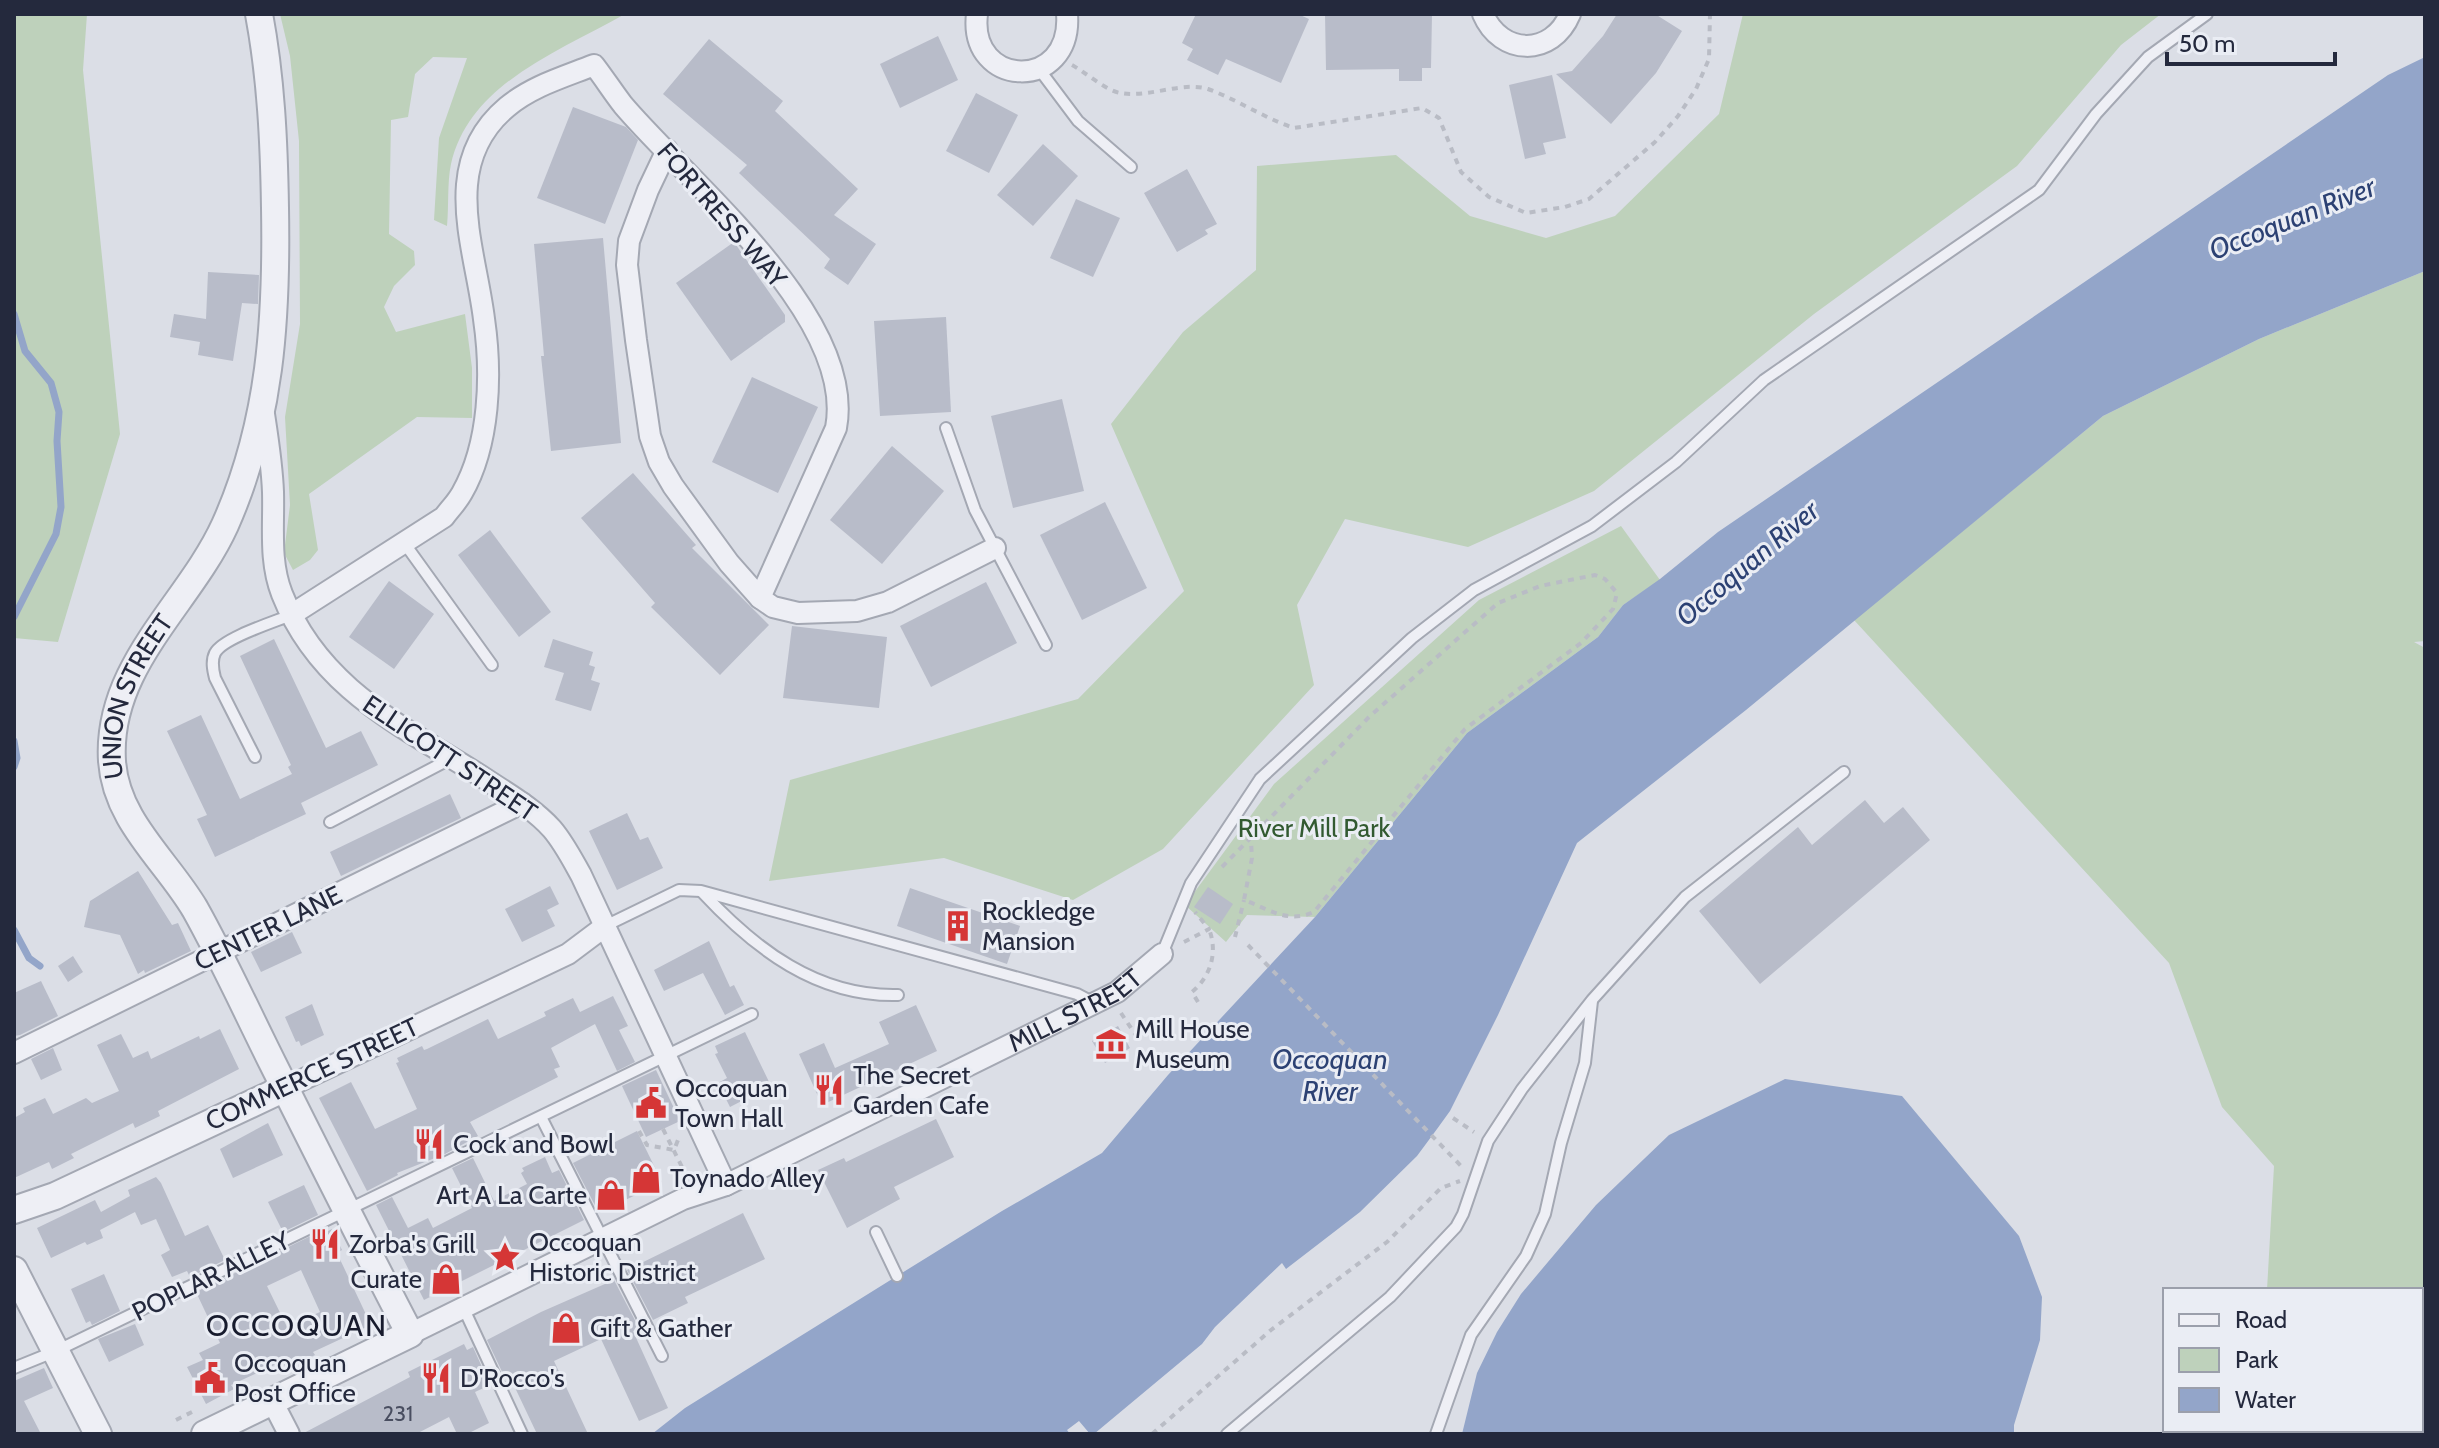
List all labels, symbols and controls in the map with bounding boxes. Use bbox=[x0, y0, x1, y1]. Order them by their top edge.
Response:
scale bar bbox=[2167, 16, 2335, 66]
text: 50 m bbox=[2179, 29, 2235, 58]
street label: FORTRESS WAY bbox=[650, 136, 794, 294]
water label: Occoquan River bbox=[2204, 169, 2381, 267]
water label: Occoquan River bbox=[1669, 492, 1826, 633]
street label: UNION STREET bbox=[96, 608, 180, 781]
street label: ELLICOTT STREET bbox=[357, 688, 543, 828]
park label: River Mill Park bbox=[1238, 812, 1390, 844]
street label: CENTER LANE bbox=[189, 878, 347, 978]
place label: Rockledge Mansion bbox=[982, 895, 1095, 957]
building icon: Rockledge Mansion bbox=[941, 909, 975, 943]
street label: MILL STREET bbox=[1003, 962, 1149, 1059]
street label: COMMERCE STREET bbox=[200, 1011, 424, 1137]
place label: Mill House Museum bbox=[1135, 1013, 1249, 1075]
museum icon: Mill House Museum bbox=[1094, 1027, 1128, 1061]
water label: Occoquan River bbox=[1272, 1042, 1388, 1108]
place label: The Secret Garden Cafe bbox=[853, 1059, 989, 1121]
place label: Occoquan Town Hall bbox=[675, 1072, 788, 1134]
restaurant icon: The Secret Garden Cafe bbox=[812, 1073, 846, 1107]
public building icon: Occoquan Town Hall bbox=[634, 1086, 668, 1120]
restaurant icon: Cock and Bowl bbox=[412, 1127, 446, 1161]
place label: Cock and Bowl bbox=[453, 1128, 614, 1160]
shop icon: Toynado Alley bbox=[629, 1161, 663, 1195]
place label: Toynado Alley bbox=[670, 1162, 825, 1194]
shop icon: Art A La Carte bbox=[594, 1178, 628, 1212]
place label: Art A La Carte bbox=[436, 1179, 587, 1211]
street label: POPLAR ALLEY bbox=[127, 1224, 295, 1328]
place label: Occoquan Historic District bbox=[529, 1226, 696, 1288]
restaurant icon: Zorba's Grill bbox=[308, 1227, 342, 1261]
place label: Zorba's Grill bbox=[349, 1228, 475, 1260]
place icon: Occoquan Historic District bbox=[488, 1240, 522, 1274]
shop icon: Curate bbox=[429, 1262, 463, 1296]
place label: Curate bbox=[351, 1263, 422, 1295]
legend bbox=[2163, 1288, 2423, 1432]
text: Road bbox=[2235, 1305, 2287, 1334]
district label: OCCOQUAN bbox=[206, 1307, 388, 1344]
shop icon: Gift & Gather bbox=[549, 1311, 583, 1345]
place label: Gift & Gather bbox=[590, 1312, 733, 1344]
text: Park bbox=[2235, 1345, 2278, 1374]
place label: Occoquan Post Office bbox=[234, 1347, 356, 1409]
public building icon: Occoquan Post Office bbox=[193, 1361, 227, 1395]
restaurant icon: D'Rocco's bbox=[419, 1361, 453, 1395]
place label: D'Rocco's bbox=[460, 1362, 565, 1394]
text: Water bbox=[2235, 1385, 2296, 1414]
house number: 231 bbox=[383, 1400, 413, 1427]

